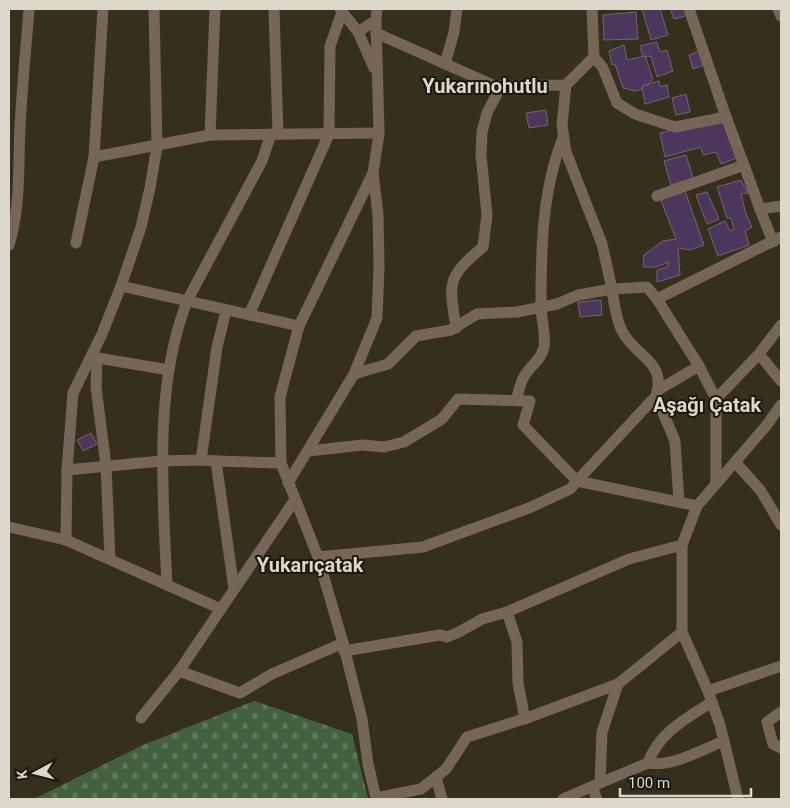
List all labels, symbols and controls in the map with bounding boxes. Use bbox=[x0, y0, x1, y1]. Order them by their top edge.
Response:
district label: Yukarınohutlu bbox=[422, 74, 548, 98]
district label: Aşağı Çatak bbox=[653, 393, 761, 417]
district label: Yukarıçatak bbox=[257, 553, 364, 577]
north arrow bbox=[10, 748, 60, 798]
scale bar bbox=[620, 766, 751, 798]
text: K bbox=[14, 769, 31, 780]
text: 100 m bbox=[628, 774, 670, 792]

